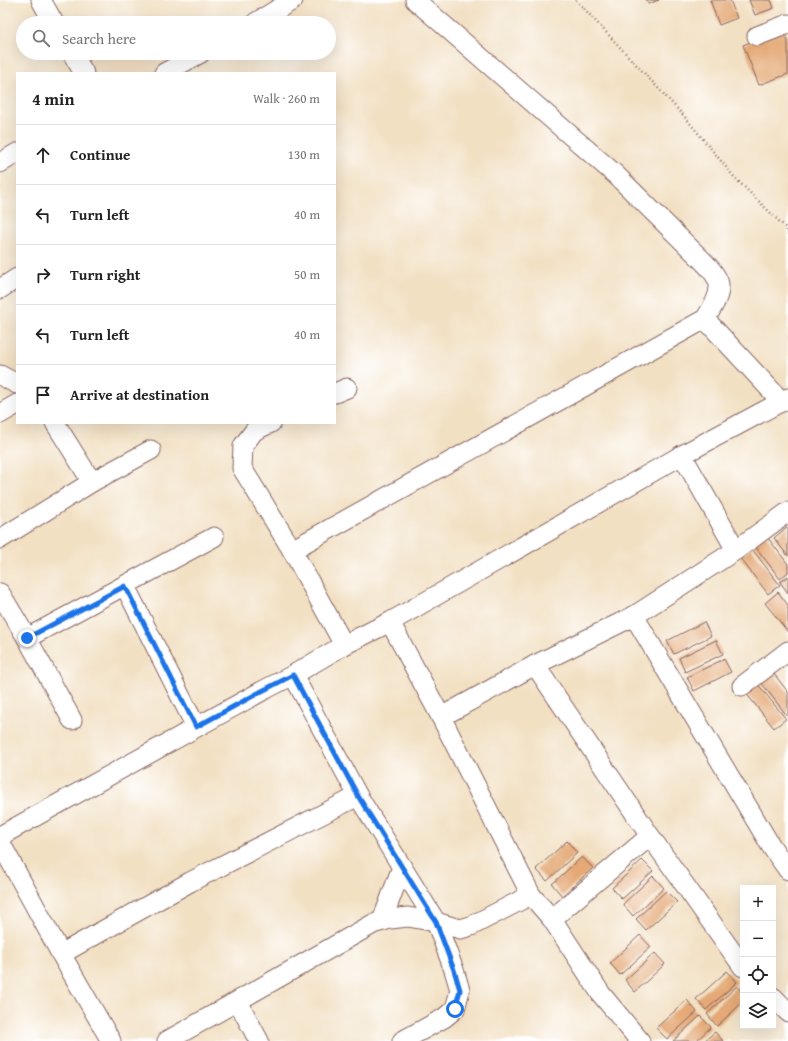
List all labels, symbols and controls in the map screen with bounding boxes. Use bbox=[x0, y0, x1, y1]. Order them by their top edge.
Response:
search box bbox=[16, 16, 336, 60]
icon: search bbox=[30, 27, 52, 49]
text: Search here bbox=[62, 28, 136, 49]
text: 4 min bbox=[32, 86, 74, 111]
text: Walk · 260 m bbox=[253, 89, 320, 108]
icon: ahead bbox=[32, 144, 54, 166]
text: Continue bbox=[70, 144, 131, 165]
text: 130 m bbox=[288, 145, 320, 164]
icon: left bbox=[32, 204, 54, 226]
text: Turn left bbox=[70, 204, 129, 225]
text: 40 m bbox=[294, 205, 320, 224]
icon: right bbox=[32, 264, 54, 286]
text: Turn right bbox=[70, 264, 141, 285]
text: 50 m bbox=[294, 265, 320, 284]
icon: left bbox=[32, 324, 54, 346]
text: Turn left bbox=[70, 324, 129, 345]
text: 40 m bbox=[294, 325, 320, 344]
icon: arrive bbox=[32, 384, 54, 406]
text: Arrive at destination bbox=[70, 384, 209, 405]
route end bbox=[18, 629, 36, 647]
map controls bbox=[740, 885, 776, 1029]
button: + bbox=[740, 885, 776, 921]
button: − bbox=[740, 921, 776, 957]
button: locate bbox=[740, 957, 776, 993]
button: layers bbox=[740, 993, 776, 1029]
route start bbox=[446, 1000, 464, 1018]

